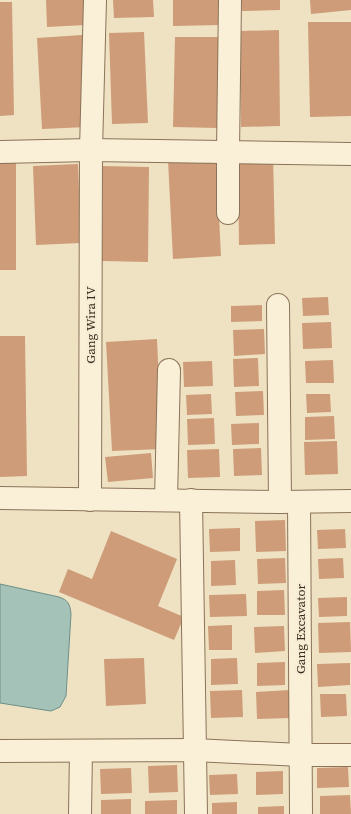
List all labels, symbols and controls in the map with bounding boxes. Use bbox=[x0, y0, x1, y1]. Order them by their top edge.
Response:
street label: Gang Wira IV bbox=[82, 286, 99, 364]
street label: Gang Excavator bbox=[292, 583, 309, 674]

